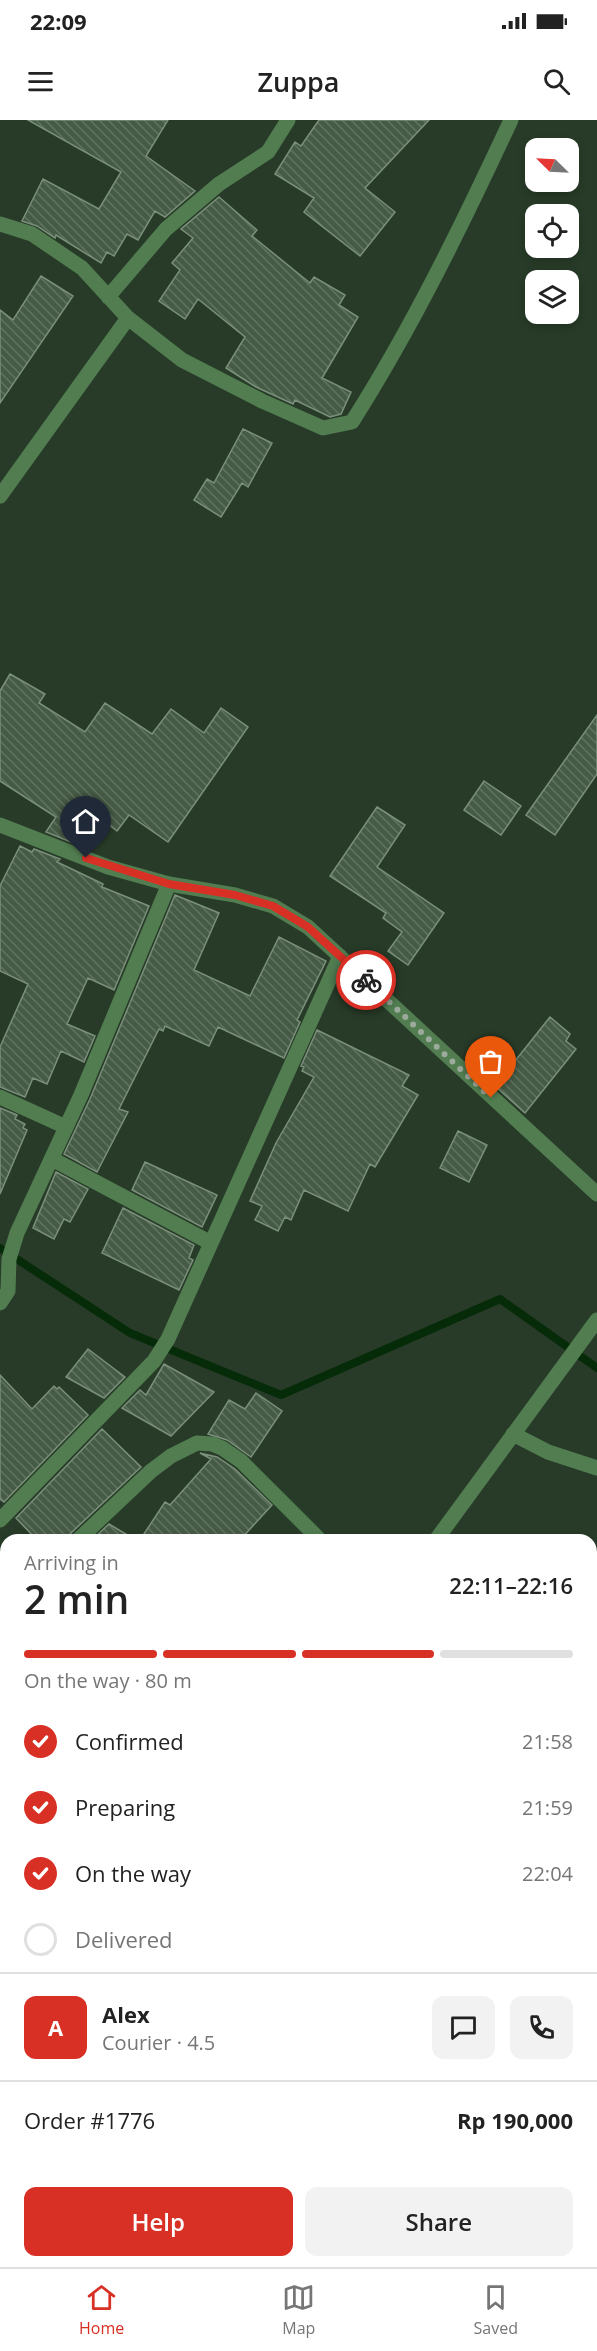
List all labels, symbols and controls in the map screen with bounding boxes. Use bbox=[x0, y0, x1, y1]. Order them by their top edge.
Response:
text: 22:09 bbox=[30, 6, 87, 36]
text: Zuppa bbox=[258, 63, 339, 100]
icon: menu bbox=[24, 65, 57, 98]
icon: search bbox=[540, 65, 573, 98]
north arrow bbox=[525, 138, 579, 192]
map controls bbox=[525, 138, 579, 324]
button: locate bbox=[525, 204, 579, 258]
button: layers bbox=[525, 270, 579, 324]
pin bbox=[60, 796, 111, 858]
icon: home bbox=[69, 805, 102, 838]
courier bbox=[336, 950, 396, 1010]
icon: bike bbox=[350, 964, 383, 997]
pin bbox=[465, 1036, 516, 1098]
icon: bag bbox=[474, 1045, 507, 1078]
text: Arriving in bbox=[24, 1549, 119, 1576]
text: 22:11–22:16 bbox=[449, 1570, 573, 1600]
text: 2 min bbox=[24, 1572, 129, 1625]
text: On the way · 80 m bbox=[24, 1667, 192, 1694]
icon: check bbox=[24, 1725, 57, 1758]
text: Confirmed bbox=[75, 1726, 184, 1756]
text: 21:58 bbox=[522, 1728, 573, 1755]
icon: check bbox=[24, 1791, 57, 1824]
text: Preparing bbox=[75, 1792, 175, 1822]
text: 21:59 bbox=[522, 1794, 573, 1821]
icon: check bbox=[24, 1857, 57, 1890]
text: On the way bbox=[75, 1858, 191, 1888]
text: 22:04 bbox=[522, 1860, 573, 1887]
text: Delivered bbox=[75, 1924, 173, 1954]
button: chat bbox=[432, 1996, 495, 2059]
button: phone bbox=[510, 1996, 573, 2059]
text: Alex bbox=[102, 1999, 150, 2029]
text: A bbox=[48, 2012, 63, 2042]
text: Courier · 4.5 bbox=[102, 2029, 215, 2056]
text: Order #1776 bbox=[24, 2105, 155, 2135]
text: Rp 190,000 bbox=[457, 2105, 573, 2135]
button: Help bbox=[24, 2187, 293, 2256]
button: Share bbox=[305, 2187, 573, 2256]
tab: Home bbox=[79, 2281, 124, 2339]
tab: Map bbox=[282, 2281, 315, 2339]
tab: Saved bbox=[473, 2281, 518, 2339]

